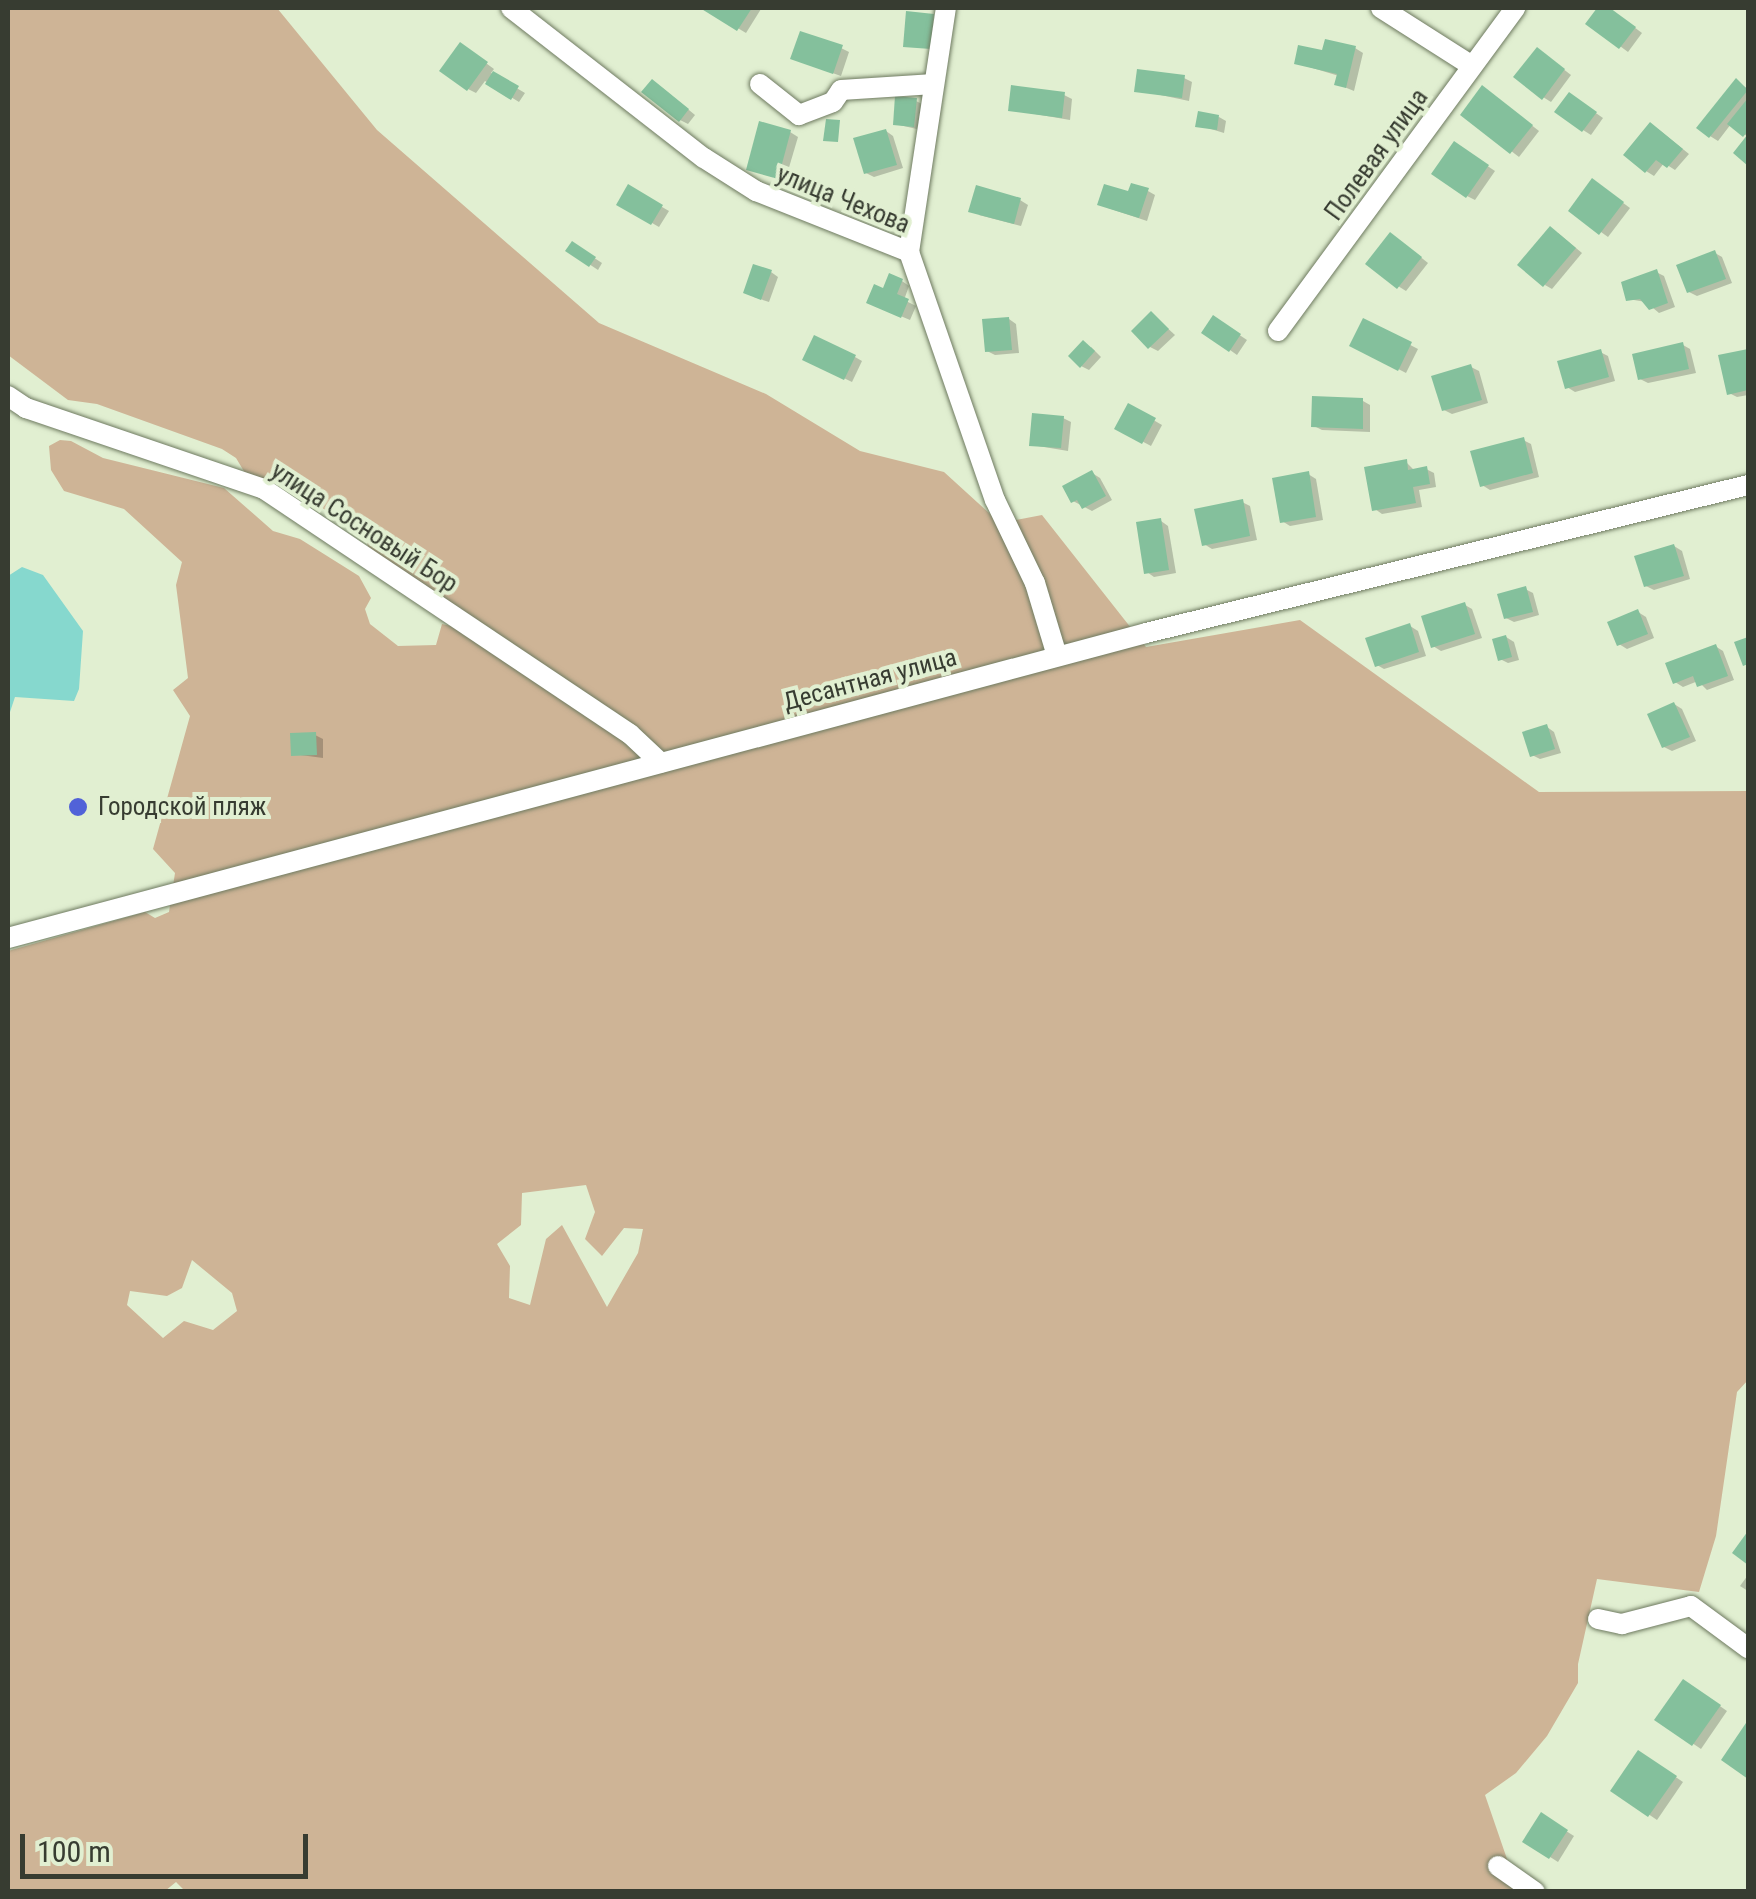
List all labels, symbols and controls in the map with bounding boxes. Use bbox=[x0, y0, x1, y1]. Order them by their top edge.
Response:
street label: Полевая улица bbox=[1319, 83, 1435, 227]
street label: улица Чехова bbox=[772, 160, 914, 240]
street label: улица Сосновый Бор bbox=[265, 456, 463, 600]
street label: Десантная улица bbox=[780, 642, 960, 718]
place label: Городской пляж bbox=[98, 792, 266, 822]
marker: Городской пляж bbox=[67, 796, 89, 818]
scale bar bbox=[25, 1814, 312, 1876]
text: 100 m bbox=[37, 1834, 111, 1869]

